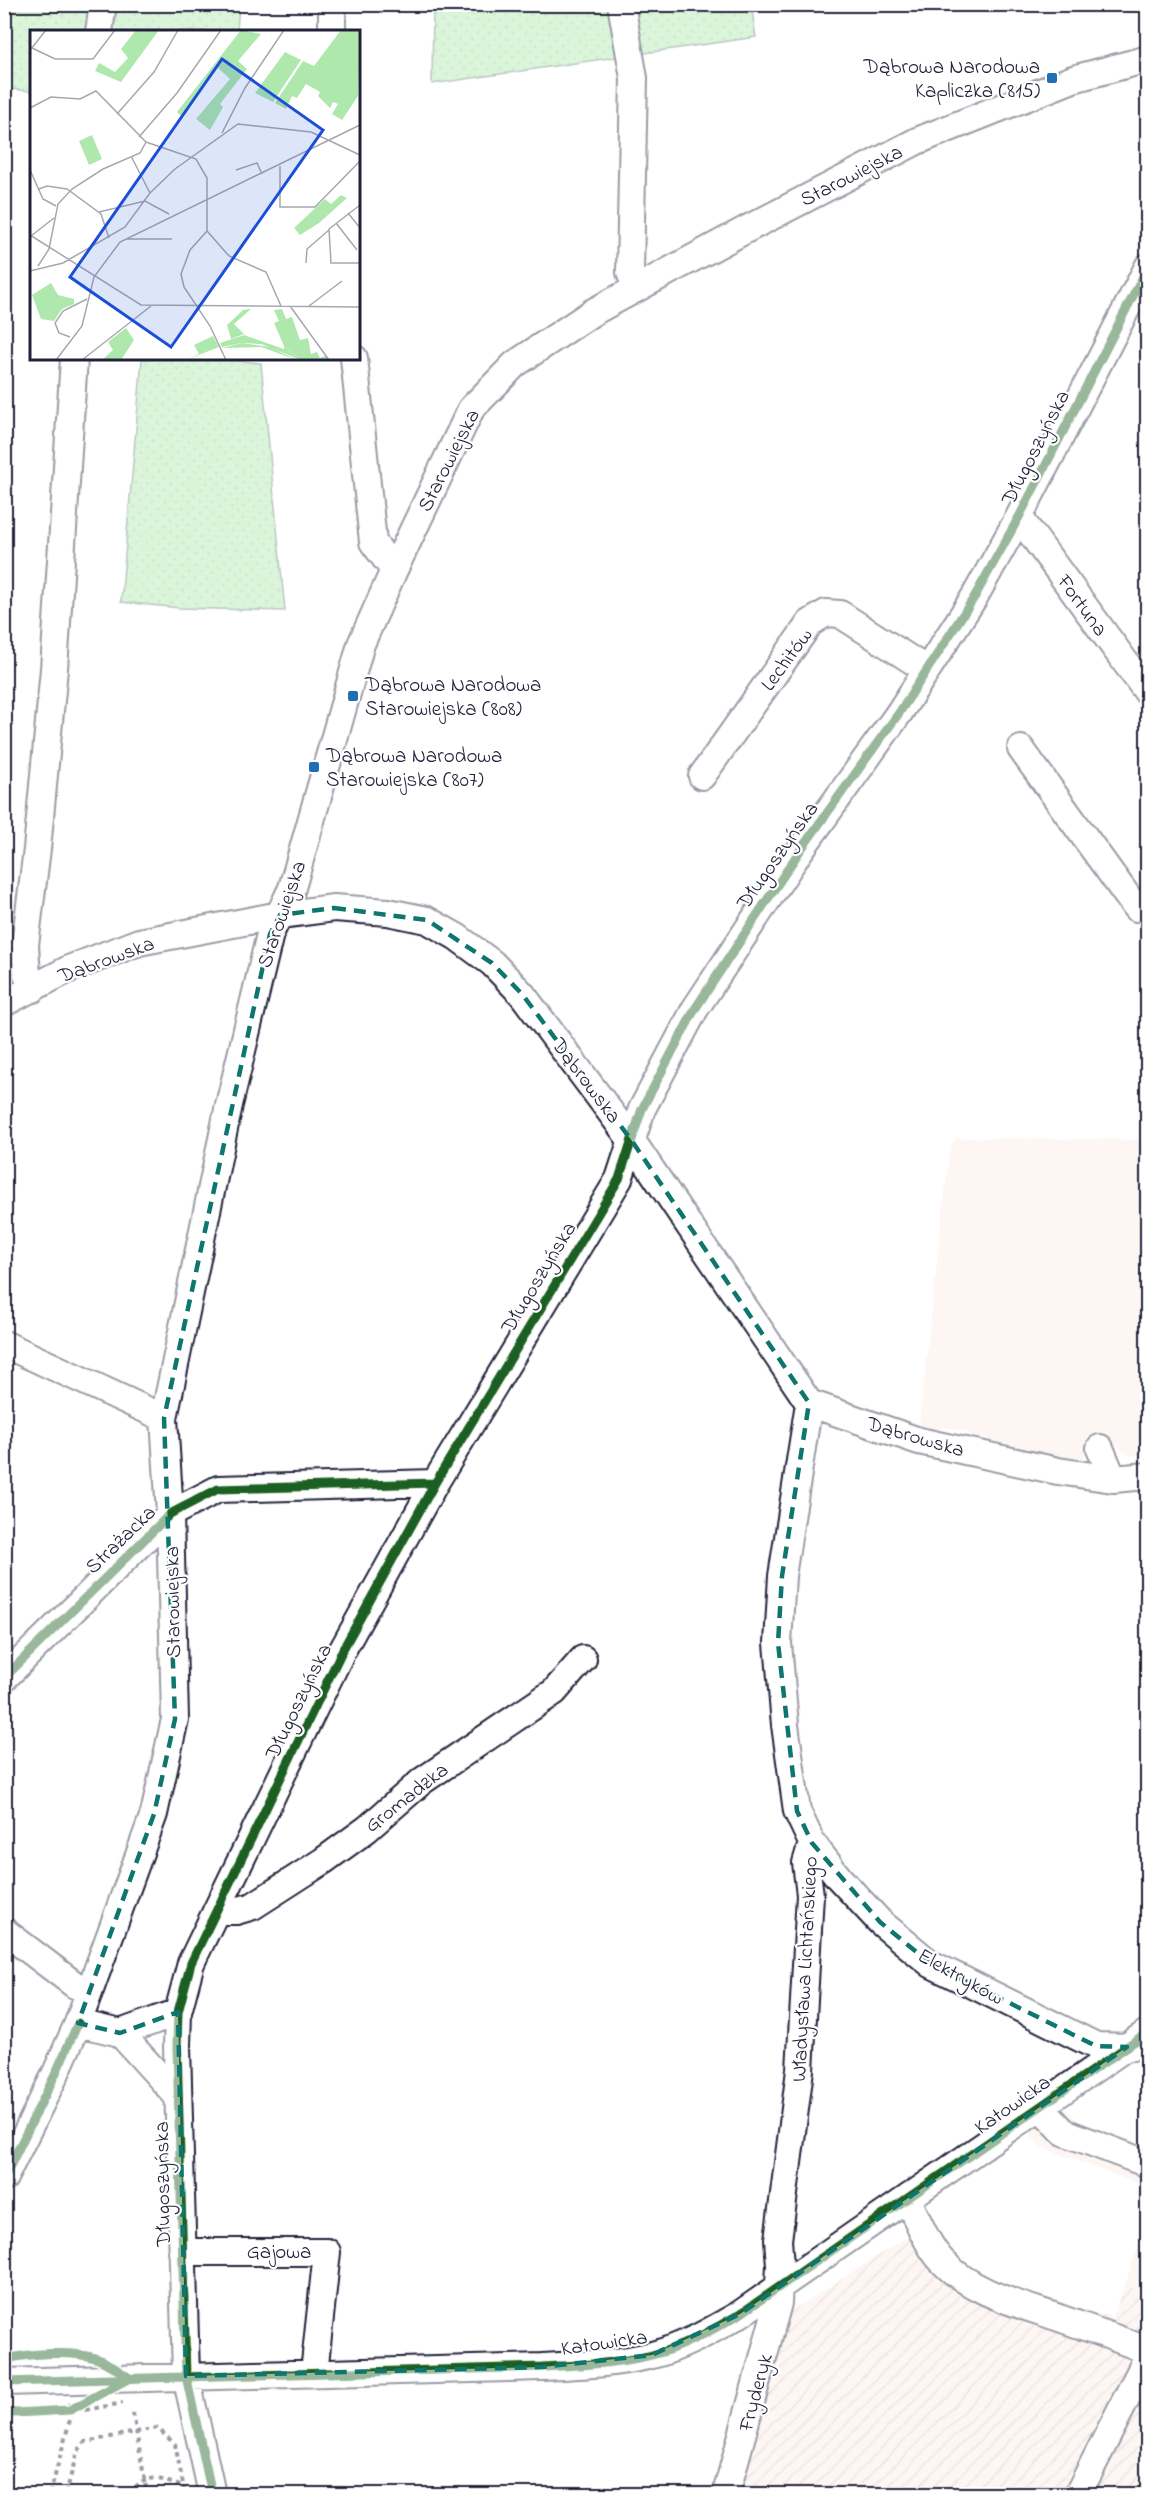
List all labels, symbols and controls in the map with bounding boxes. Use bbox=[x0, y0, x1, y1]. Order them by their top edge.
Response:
inset map bbox=[30, 30, 360, 360]
place label: Dąbrowa Narodowa Kapliczka (815) bbox=[863, 53, 1040, 107]
marker: Dąbrowa Narodowa Kapliczka (815) bbox=[1045, 71, 1059, 85]
street label: Starowiejska bbox=[795, 138, 908, 216]
street label: Długoszyńska bbox=[995, 385, 1080, 512]
street label: Starowiejska bbox=[411, 404, 489, 517]
street label: Fortuna bbox=[1048, 568, 1114, 643]
street label: Lechitów bbox=[754, 622, 821, 698]
place label: Dąbrowa Narodowa Starowiejska (808) bbox=[364, 671, 541, 725]
marker: Dąbrowa Narodowa Starowiejska (808) bbox=[346, 689, 360, 703]
place label: Dąbrowa Narodowa Starowiejska (807) bbox=[325, 742, 502, 796]
marker: Dąbrowa Narodowa Starowiejska (807) bbox=[307, 760, 321, 774]
street label: Długoszyńska bbox=[730, 796, 828, 918]
street label: Starowiejska bbox=[251, 857, 315, 972]
street label: Dąbrowska bbox=[53, 930, 159, 992]
street label: Dąbrowska bbox=[543, 1031, 628, 1130]
street label: Długoszyńska bbox=[494, 1217, 587, 1341]
street label: Dąbrowska bbox=[862, 1409, 968, 1466]
street label: Strażacka bbox=[79, 1499, 164, 1582]
street label: Starowiejska bbox=[158, 1546, 190, 1658]
street label: Długoszyńska bbox=[258, 1639, 343, 1767]
street label: Gromadzka bbox=[359, 1756, 456, 1841]
street label: Władysława Lichtańskiego bbox=[785, 1855, 829, 2083]
street label: Elektryków bbox=[911, 1942, 1008, 2015]
street label: Katowicka bbox=[969, 2068, 1057, 2143]
street label: Długoszyńska bbox=[148, 2121, 182, 2248]
street label: Gajowa bbox=[247, 2238, 311, 2268]
street label: Katowicka bbox=[559, 2323, 649, 2365]
street label: Fryderyk bbox=[732, 2350, 784, 2436]

